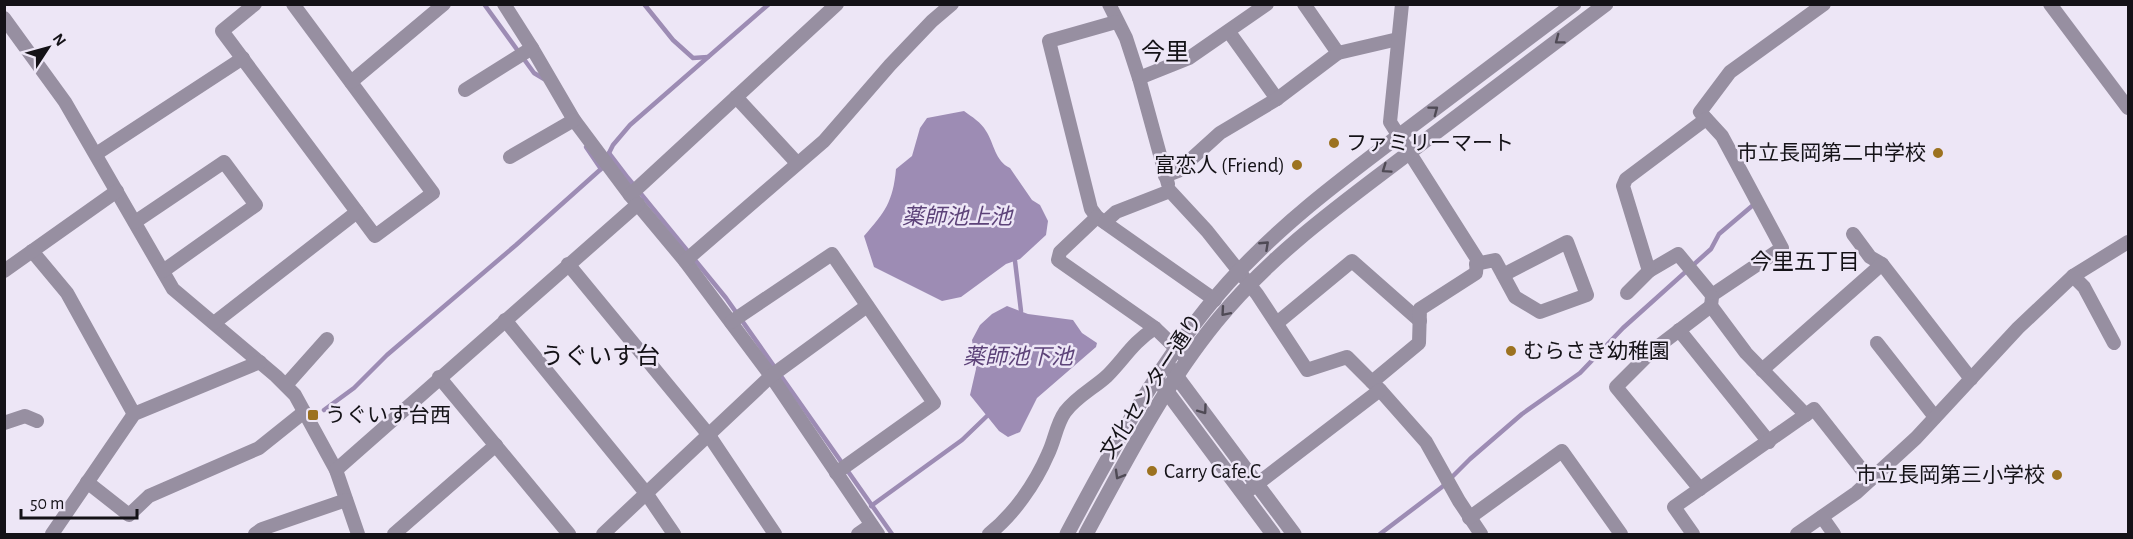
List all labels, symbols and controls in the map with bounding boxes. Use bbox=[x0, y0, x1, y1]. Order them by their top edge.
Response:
north arrow bbox=[18, 18, 78, 78]
text: N bbox=[50, 31, 69, 49]
one-way arrow bbox=[1555, 32, 1566, 43]
district label: 今里 bbox=[1141, 39, 1189, 65]
one-way arrow bbox=[1427, 106, 1438, 117]
place label: ファミリーマート bbox=[1346, 133, 1514, 154]
marker: ファミリーマート bbox=[1327, 136, 1341, 150]
place label: 市立長岡第二中学校 bbox=[1737, 142, 1926, 164]
marker: 市立長岡第二中学校 bbox=[1931, 146, 1945, 160]
place label: 富恋人 (Friend) bbox=[1154, 154, 1285, 176]
marker: 富恋人 (Friend) bbox=[1290, 158, 1304, 172]
one-way arrow bbox=[1382, 162, 1393, 173]
water label: 薬師池上池 bbox=[902, 205, 1014, 228]
one-way arrow bbox=[1259, 241, 1269, 252]
district label: 今里五丁目 bbox=[1750, 250, 1860, 273]
one-way arrow bbox=[1221, 305, 1232, 316]
street label: 文化センター通り bbox=[1096, 310, 1206, 462]
place label: むらさき幼稚園 bbox=[1523, 340, 1670, 362]
district label: うぐいす台 bbox=[540, 343, 660, 369]
marker: むらさき幼稚園 bbox=[1504, 344, 1518, 358]
water label: 薬師池下池 bbox=[963, 345, 1075, 368]
place label: うぐいす台西 bbox=[325, 404, 451, 426]
one-way arrow bbox=[1196, 404, 1207, 415]
marker: うぐいす台西 bbox=[306, 408, 320, 422]
place label: Carry Cafe.C bbox=[1164, 461, 1261, 482]
marker: Carry Cafe.C bbox=[1145, 464, 1159, 478]
place label: 市立長岡第三小学校 bbox=[1856, 464, 2045, 486]
marker: 市立長岡第三小学校 bbox=[2050, 468, 2064, 482]
one-way arrow bbox=[1114, 469, 1126, 479]
scale bar bbox=[21, 482, 136, 520]
text: 50 m bbox=[30, 495, 64, 513]

